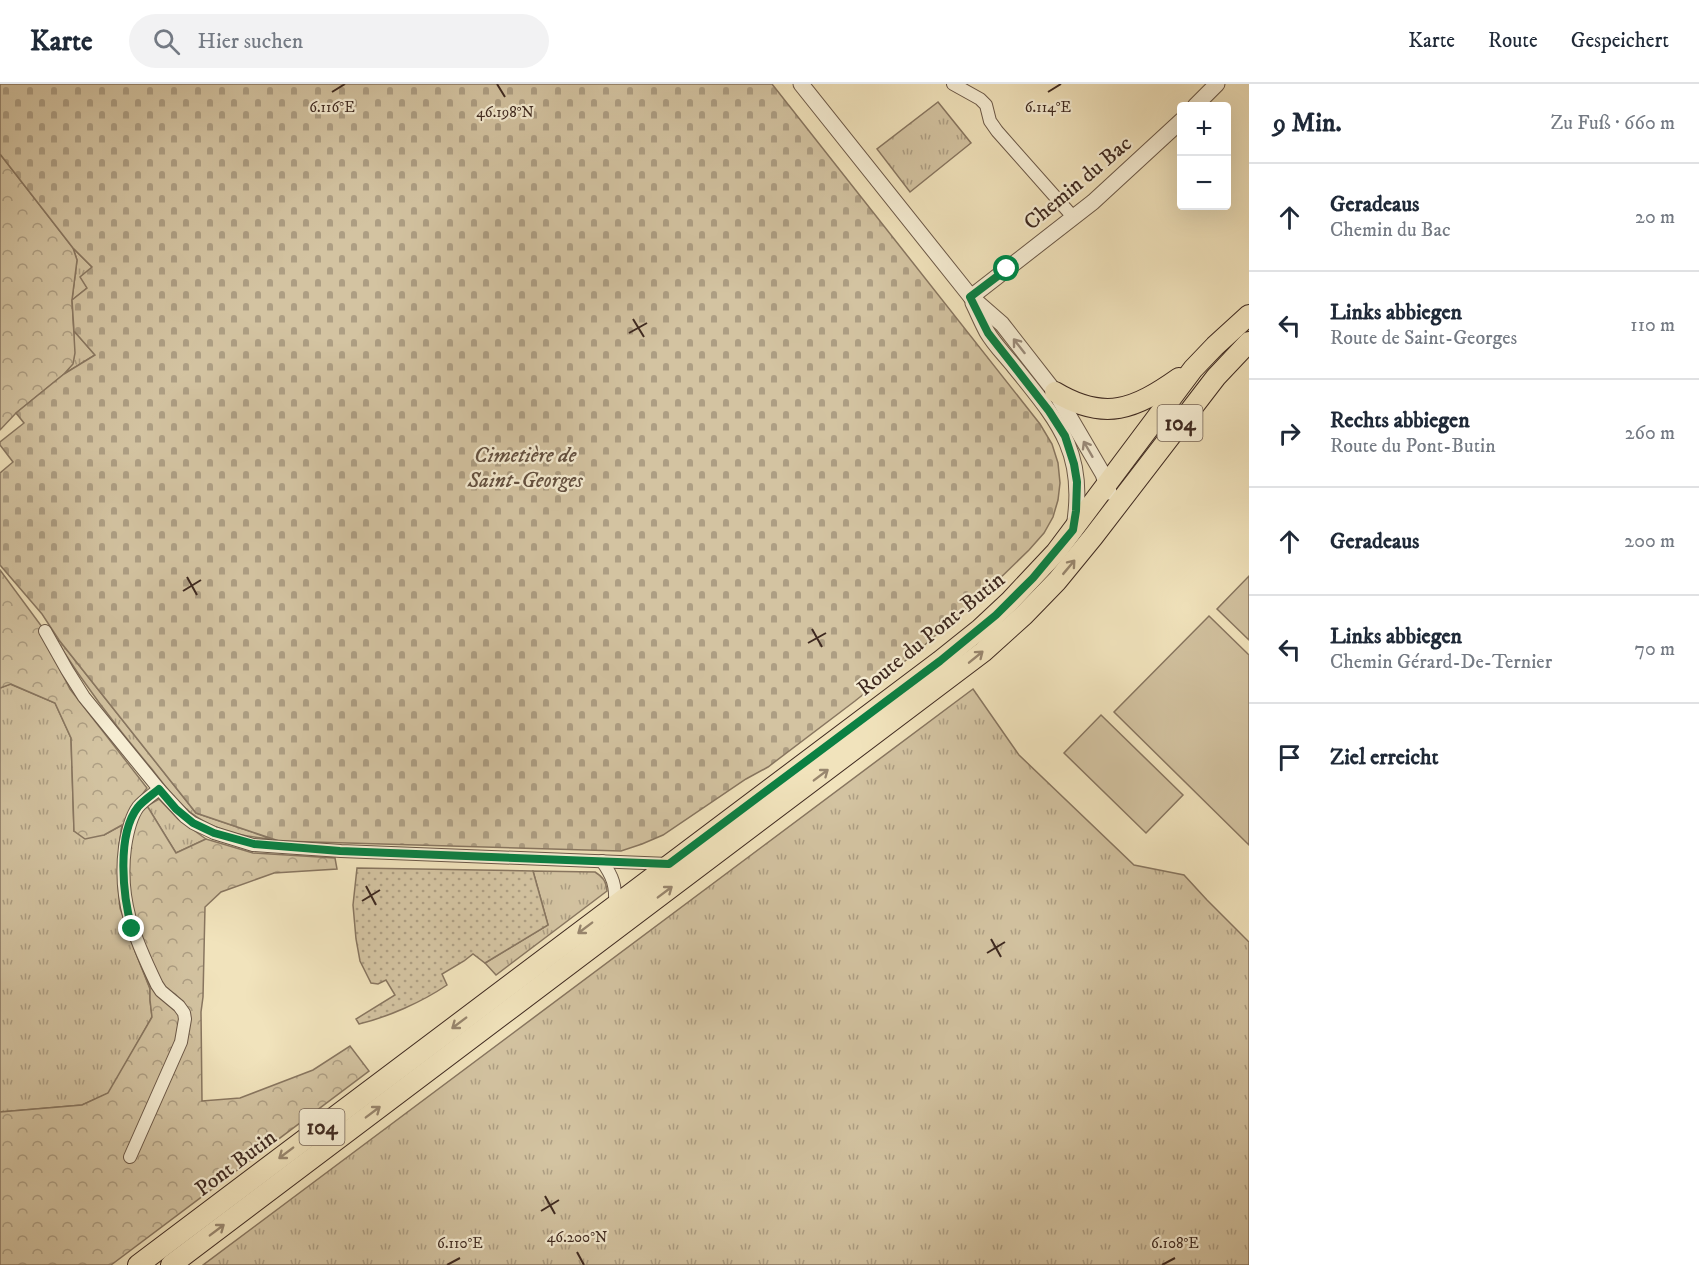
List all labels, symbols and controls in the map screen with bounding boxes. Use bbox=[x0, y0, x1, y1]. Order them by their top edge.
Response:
search box bbox=[129, 14, 549, 68]
text: Karte bbox=[30, 24, 93, 59]
icon: search bbox=[150, 25, 183, 58]
text: Hier suchen bbox=[198, 28, 303, 55]
text: Karte bbox=[1408, 28, 1455, 54]
text: Route bbox=[1488, 28, 1538, 54]
text: Gespeichert bbox=[1571, 28, 1669, 54]
text: 6.116°E bbox=[309, 98, 355, 117]
text: 6.114°E bbox=[1025, 98, 1072, 117]
map controls bbox=[1177, 102, 1231, 210]
button: + bbox=[1177, 102, 1231, 156]
text: 46.198°N bbox=[476, 103, 534, 122]
text: 9 Min. bbox=[1273, 107, 1342, 140]
text: Zu Fuß · 660 m bbox=[1550, 111, 1675, 136]
street label: Chemin du Bac bbox=[1018, 130, 1137, 236]
button: − bbox=[1177, 156, 1231, 210]
text: Geradeaus bbox=[1330, 191, 1419, 218]
icon: ahead bbox=[1273, 201, 1306, 234]
text: 20 m bbox=[1635, 205, 1675, 230]
text: Chemin du Bac bbox=[1330, 218, 1451, 243]
route start bbox=[993, 255, 1019, 281]
text: Links abbiegen bbox=[1330, 299, 1462, 326]
icon: left bbox=[1273, 309, 1306, 342]
text: 110 m bbox=[1630, 313, 1675, 338]
text: Route de Saint-Georges bbox=[1330, 326, 1517, 351]
one-way arrow bbox=[1013, 339, 1026, 355]
road number: 104 bbox=[1158, 405, 1202, 441]
text: Rechts abbiegen bbox=[1330, 407, 1470, 434]
icon: right bbox=[1273, 417, 1306, 450]
text: 260 m bbox=[1625, 421, 1675, 446]
text: Route du Pont-Butin bbox=[1330, 434, 1496, 459]
one-way arrow bbox=[1082, 441, 1094, 458]
park label: Cimetière de Saint-Georges bbox=[466, 442, 584, 494]
icon: ahead bbox=[1273, 525, 1306, 558]
text: Geradeaus bbox=[1330, 528, 1419, 555]
text: 200 m bbox=[1624, 529, 1675, 554]
one-way arrow bbox=[1062, 560, 1076, 575]
street label: Route du Pont-Butin bbox=[852, 566, 1011, 702]
text: Links abbiegen bbox=[1330, 623, 1462, 650]
icon: left bbox=[1273, 633, 1306, 666]
text: 70 m bbox=[1634, 637, 1675, 662]
text: Chemin Gérard-De-Ternier bbox=[1330, 650, 1552, 675]
one-way arrow bbox=[968, 651, 984, 664]
icon: arrive bbox=[1273, 741, 1306, 774]
text: Ziel erreicht bbox=[1330, 744, 1438, 771]
one-way arrow bbox=[813, 769, 829, 782]
one-way arrow bbox=[657, 886, 673, 899]
route end bbox=[118, 915, 144, 941]
one-way arrow bbox=[577, 922, 593, 934]
one-way arrow bbox=[451, 1017, 467, 1030]
one-way arrow bbox=[365, 1106, 381, 1119]
road number: 104 bbox=[300, 1109, 344, 1145]
street label: Pont Butin bbox=[190, 1124, 282, 1203]
one-way arrow bbox=[278, 1147, 294, 1160]
one-way arrow bbox=[209, 1223, 225, 1236]
text: 46.200°N bbox=[547, 1228, 607, 1247]
text: 6.110°E bbox=[437, 1234, 483, 1253]
text: 6.108°E bbox=[1151, 1234, 1199, 1253]

